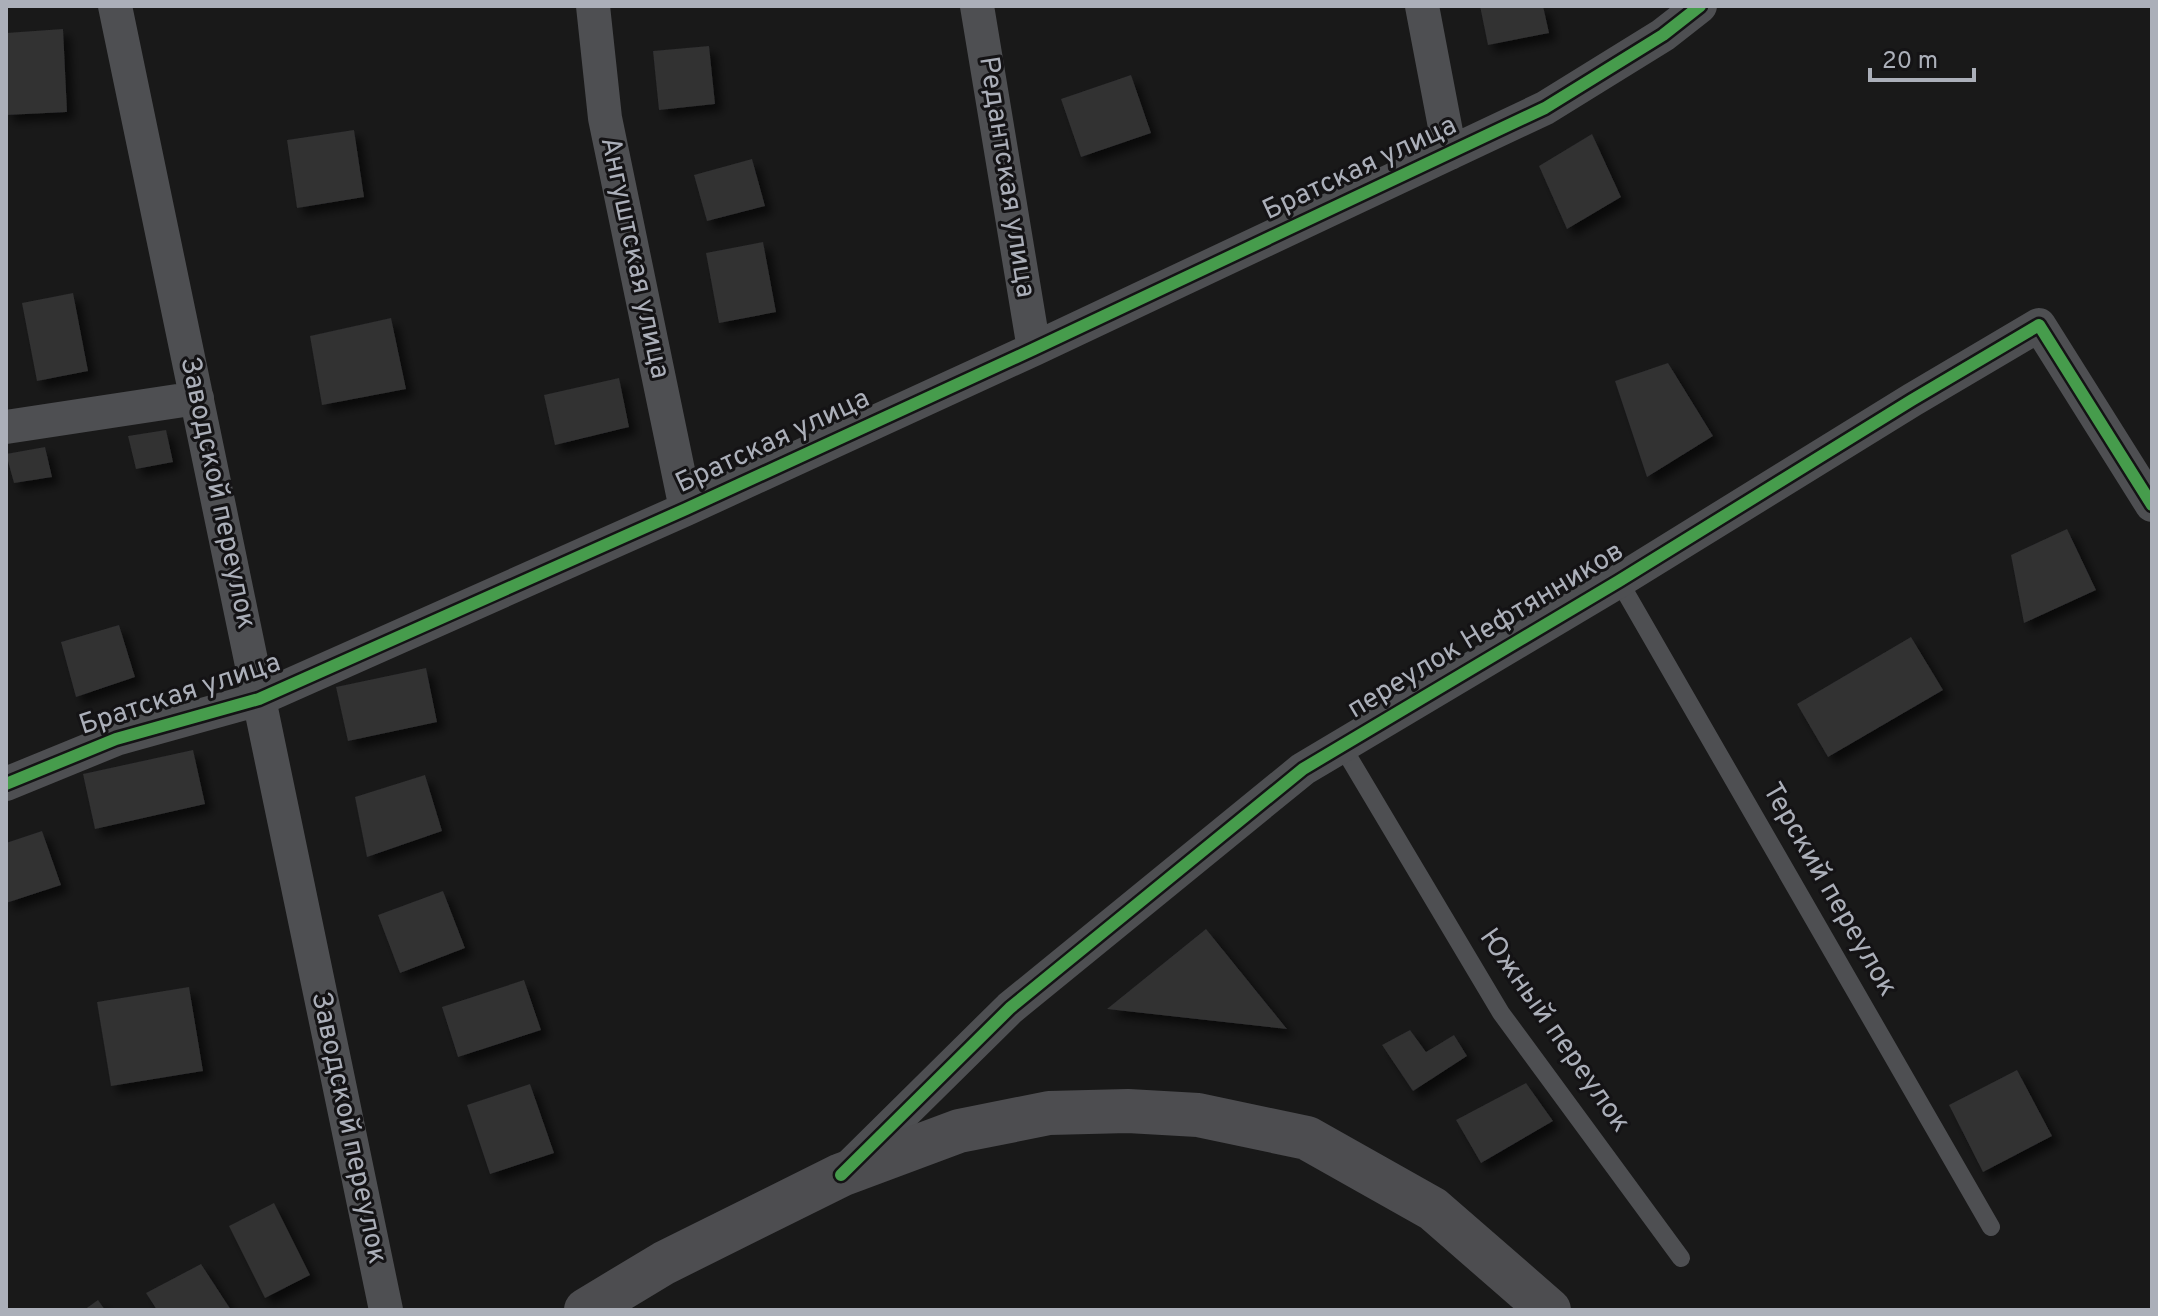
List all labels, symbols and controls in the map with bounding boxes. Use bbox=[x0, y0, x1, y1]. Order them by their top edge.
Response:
scale bar bbox=[1870, 32, 1974, 82]
text: 20 m bbox=[1882, 47, 1938, 77]
street label: Редантская улица bbox=[969, 54, 1043, 300]
street label: Братская улица bbox=[1257, 108, 1463, 230]
street label: Ангуштская улица bbox=[591, 134, 677, 382]
street label: Заводской переулок bbox=[171, 354, 263, 632]
street label: Братская улица bbox=[670, 381, 876, 503]
street label: переулок Нефтянников bbox=[1341, 534, 1631, 728]
street label: Братская улица bbox=[75, 645, 285, 745]
street label: Терский переулок bbox=[1753, 777, 1905, 1003]
street label: Южный переулок bbox=[1470, 922, 1638, 1140]
street label: Заводской переулок bbox=[302, 989, 394, 1267]

